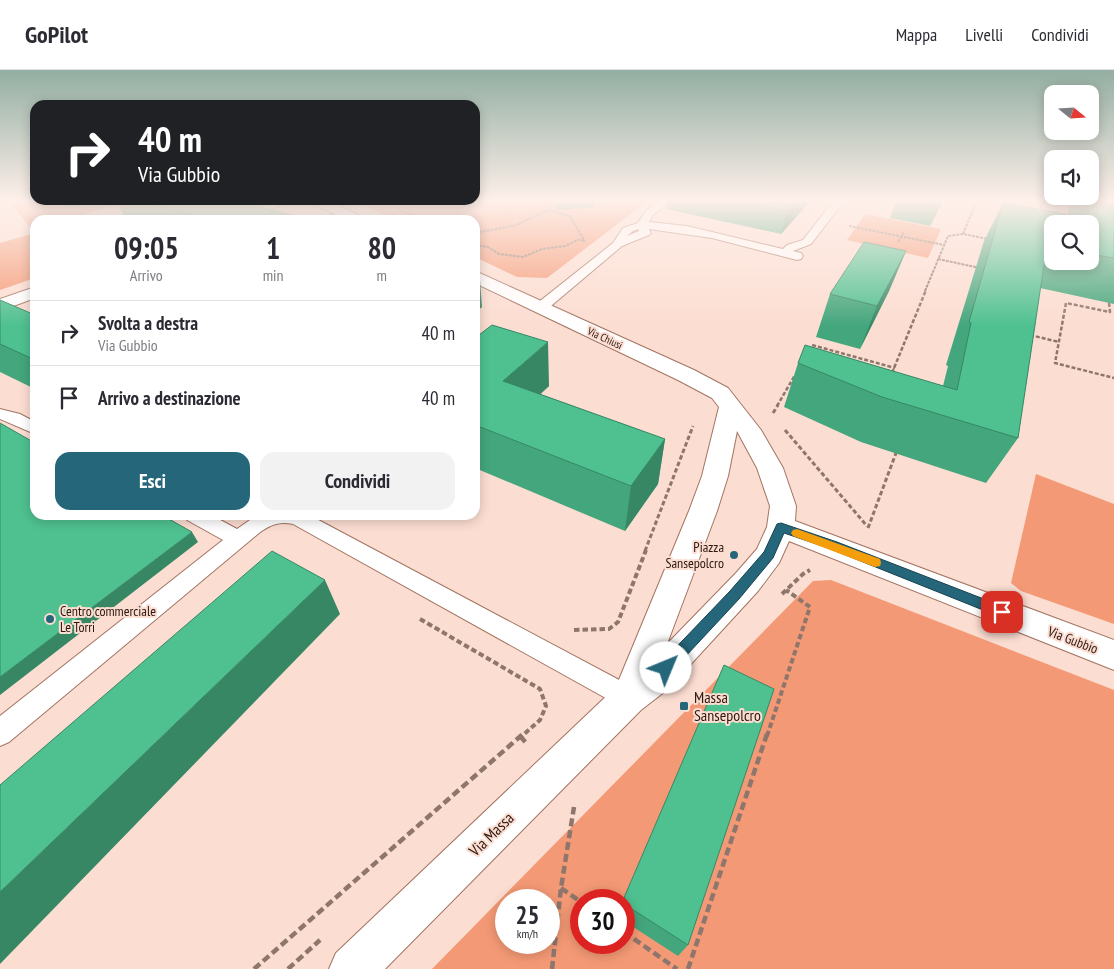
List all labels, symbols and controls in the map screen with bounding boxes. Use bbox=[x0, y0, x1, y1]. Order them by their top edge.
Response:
text: GoPilot bbox=[25, 19, 88, 50]
text: Mappa bbox=[896, 23, 937, 46]
text: Livelli bbox=[965, 23, 1003, 46]
text: Condividi bbox=[1031, 23, 1089, 46]
north arrow bbox=[1044, 85, 1099, 140]
map controls bbox=[1044, 85, 1099, 270]
text: 40 m bbox=[138, 116, 202, 162]
icon: right bbox=[55, 120, 120, 185]
button: sound bbox=[1044, 150, 1099, 205]
text: Via Gubbio bbox=[138, 160, 220, 188]
button: search bbox=[1044, 215, 1099, 270]
text: 09:05 bbox=[114, 228, 179, 267]
text: 1 bbox=[266, 228, 280, 267]
text: 80 bbox=[367, 228, 396, 267]
text: Arrivo bbox=[130, 265, 163, 285]
text: min bbox=[263, 265, 284, 285]
text: m bbox=[377, 265, 387, 285]
text: Svolta a destra bbox=[98, 311, 198, 335]
icon: right bbox=[55, 319, 83, 347]
text: 40 m bbox=[422, 321, 455, 345]
street label: Via Chiusi bbox=[584, 323, 625, 352]
text: Via Gubbio bbox=[98, 335, 158, 355]
icon: arrive bbox=[55, 384, 83, 412]
text: Arrivo a destinazione bbox=[98, 386, 241, 410]
text: 40 m bbox=[422, 386, 455, 410]
button: Esci bbox=[55, 452, 250, 510]
button: Condividi bbox=[260, 452, 455, 510]
place label: Piazza Sansepolcro bbox=[665, 538, 724, 572]
marker: Piazza Sansepolcro bbox=[728, 549, 740, 561]
pin bbox=[981, 591, 1023, 633]
icon: arrive bbox=[988, 598, 1016, 626]
place label: Centro commerciale Le Torri bbox=[60, 602, 156, 636]
marker: Centro commerciale Le Torri bbox=[44, 613, 56, 625]
street label: Via Gubbio bbox=[1044, 622, 1101, 658]
position arrow bbox=[639, 641, 691, 693]
place label: Massa Sansepolcro bbox=[694, 687, 761, 725]
marker: Massa Sansepolcro bbox=[678, 700, 690, 712]
street label: Via Massa bbox=[464, 808, 518, 861]
speed limit sign: 30 bbox=[570, 889, 635, 954]
text: 25 bbox=[516, 899, 539, 931]
text: km/h bbox=[517, 926, 538, 941]

